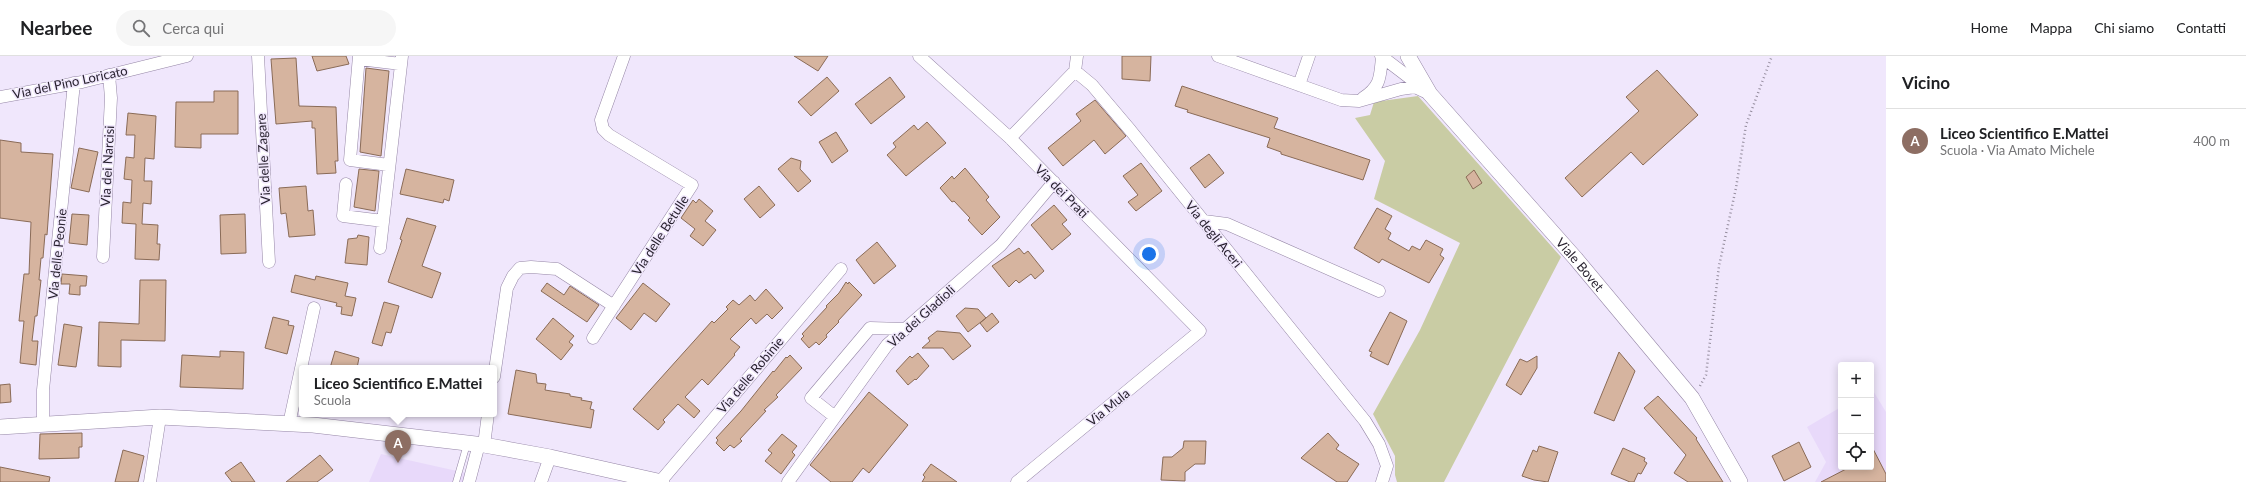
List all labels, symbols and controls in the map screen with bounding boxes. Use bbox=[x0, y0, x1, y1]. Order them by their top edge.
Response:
search box bbox=[116, 10, 396, 46]
text: Nearbee bbox=[20, 16, 92, 39]
icon: search bbox=[130, 17, 152, 39]
text: Cerca qui bbox=[162, 19, 224, 37]
text: Home bbox=[1971, 19, 2008, 36]
text: Mappa bbox=[2030, 19, 2072, 36]
text: Chi siamo bbox=[2094, 19, 2154, 36]
text: Contatti bbox=[2176, 19, 2226, 36]
street label: Via del Pino Loricato bbox=[11, 62, 129, 102]
text: Vicino bbox=[1902, 72, 1950, 93]
street label: Via delle Zagare bbox=[253, 113, 273, 205]
text: Liceo Scientifico E.Mattei bbox=[1940, 124, 2109, 142]
street label: Via dei Narcisi bbox=[97, 125, 117, 207]
text: A bbox=[1910, 133, 1920, 149]
text: 400 m bbox=[2193, 133, 2230, 149]
text: Scuola · Via Amato Michele bbox=[1940, 142, 2095, 158]
street label: Via dei Prati bbox=[1032, 161, 1092, 221]
street label: Via delle Betulle bbox=[628, 192, 692, 278]
street label: Via degli Aceri bbox=[1182, 197, 1246, 271]
street label: Via delle Peonie bbox=[44, 208, 70, 300]
street label: Viale Bovet bbox=[1553, 234, 1608, 295]
your location bbox=[1139, 244, 1159, 264]
street label: Via dei Gladioli bbox=[884, 282, 958, 350]
street label: Via delle Robinie bbox=[713, 333, 787, 416]
map controls bbox=[1838, 362, 1874, 470]
button: + bbox=[1838, 362, 1874, 398]
popup bbox=[299, 365, 497, 417]
text: Liceo Scientifico E.Mattei bbox=[314, 374, 482, 392]
street label: Via Mula bbox=[1083, 385, 1133, 429]
text: Scuola bbox=[314, 392, 351, 408]
button: − bbox=[1838, 398, 1874, 434]
pin: A bbox=[385, 430, 411, 463]
button: locate bbox=[1838, 434, 1874, 470]

